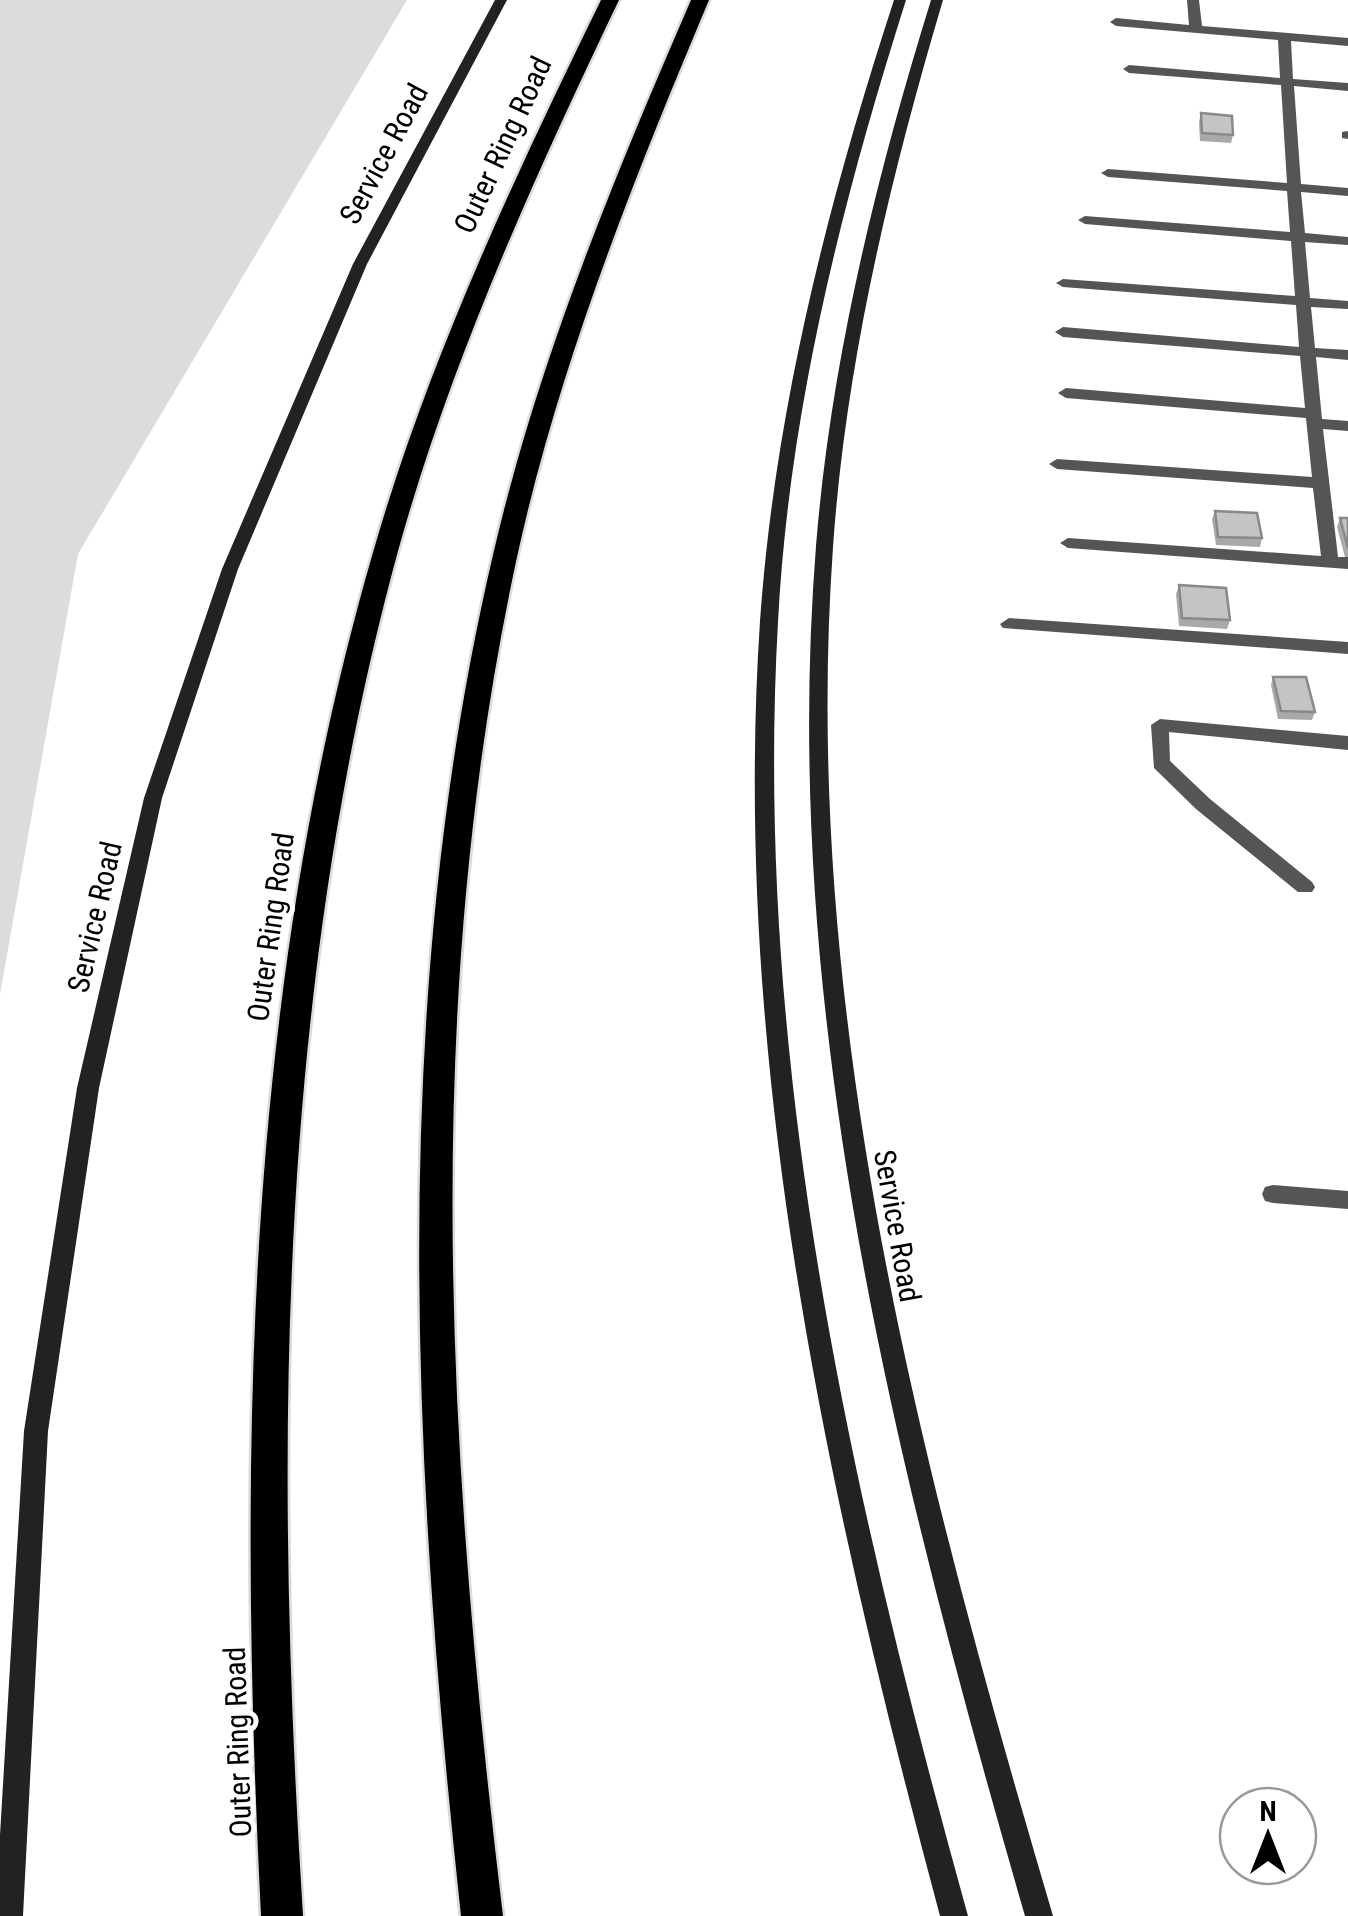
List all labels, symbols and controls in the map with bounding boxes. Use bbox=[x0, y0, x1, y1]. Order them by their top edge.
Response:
street label: Outer Ring Road bbox=[446, 51, 559, 239]
street label: Service Road bbox=[332, 78, 435, 230]
street label: Outer Ring Road bbox=[240, 830, 301, 1024]
street label: Service Road bbox=[60, 838, 129, 996]
street label: Service Road bbox=[867, 1147, 928, 1305]
street label: Outer Ring Road bbox=[217, 1646, 258, 1838]
north arrow bbox=[1218, 1786, 1318, 1886]
text: N bbox=[1259, 1795, 1277, 1828]

